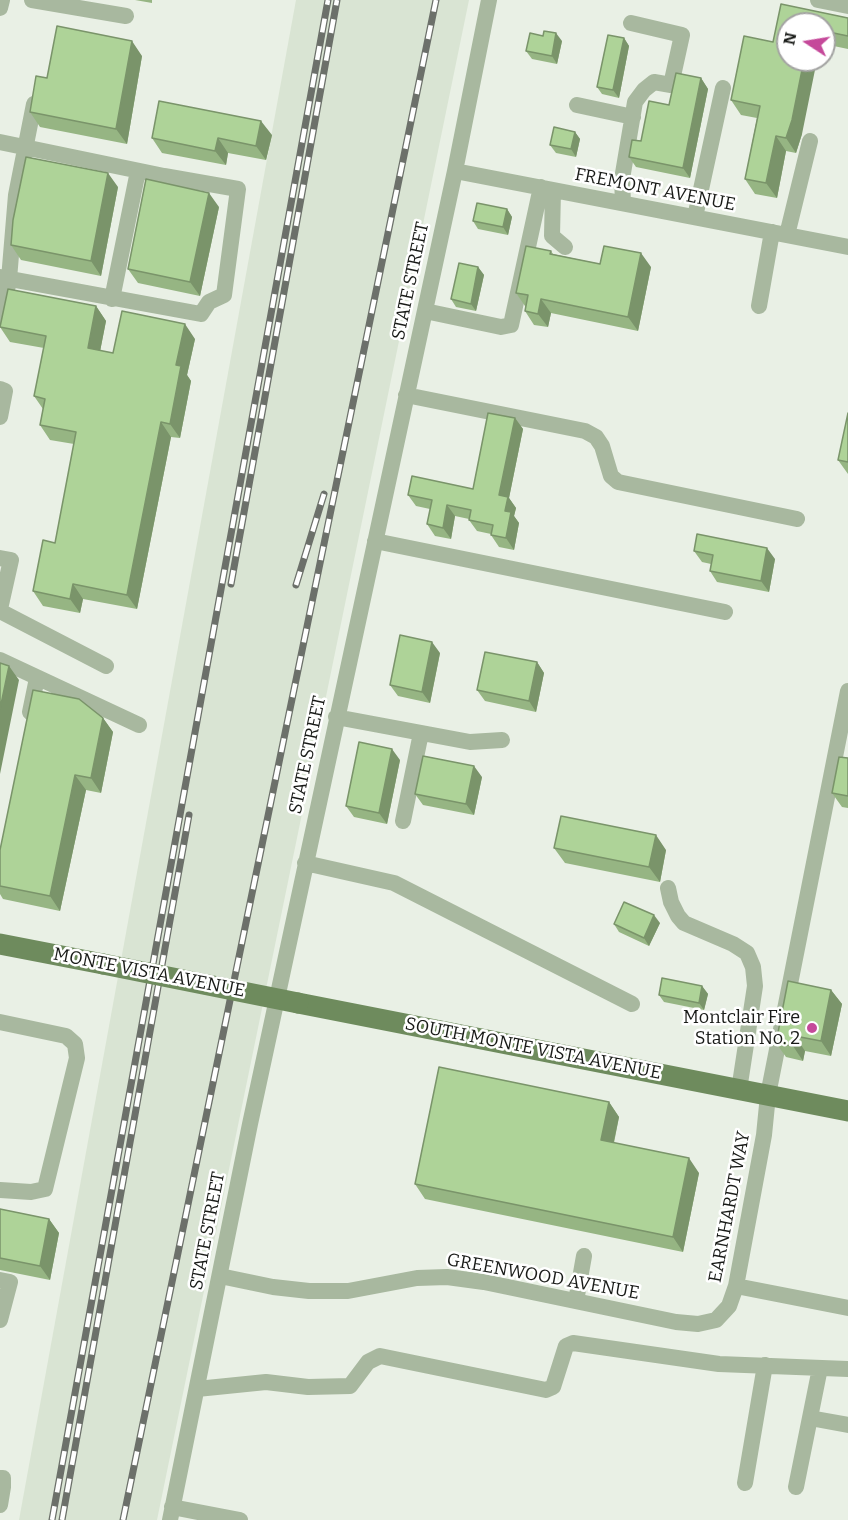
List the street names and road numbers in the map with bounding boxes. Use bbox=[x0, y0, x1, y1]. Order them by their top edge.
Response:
street label: FREMONT AVENUE bbox=[573, 164, 737, 216]
street label: STATE STREET bbox=[388, 220, 434, 342]
street label: STATE STREET bbox=[285, 694, 331, 816]
street label: MONTE VISTA AVENUE bbox=[51, 944, 247, 1002]
street label: SOUTH MONTE VISTA AVENUE bbox=[403, 1014, 663, 1084]
street label: EARNHARDT WAY bbox=[705, 1130, 755, 1284]
street label: STATE STREET bbox=[186, 1170, 230, 1292]
street label: GREENWOOD AVENUE bbox=[445, 1249, 641, 1305]

